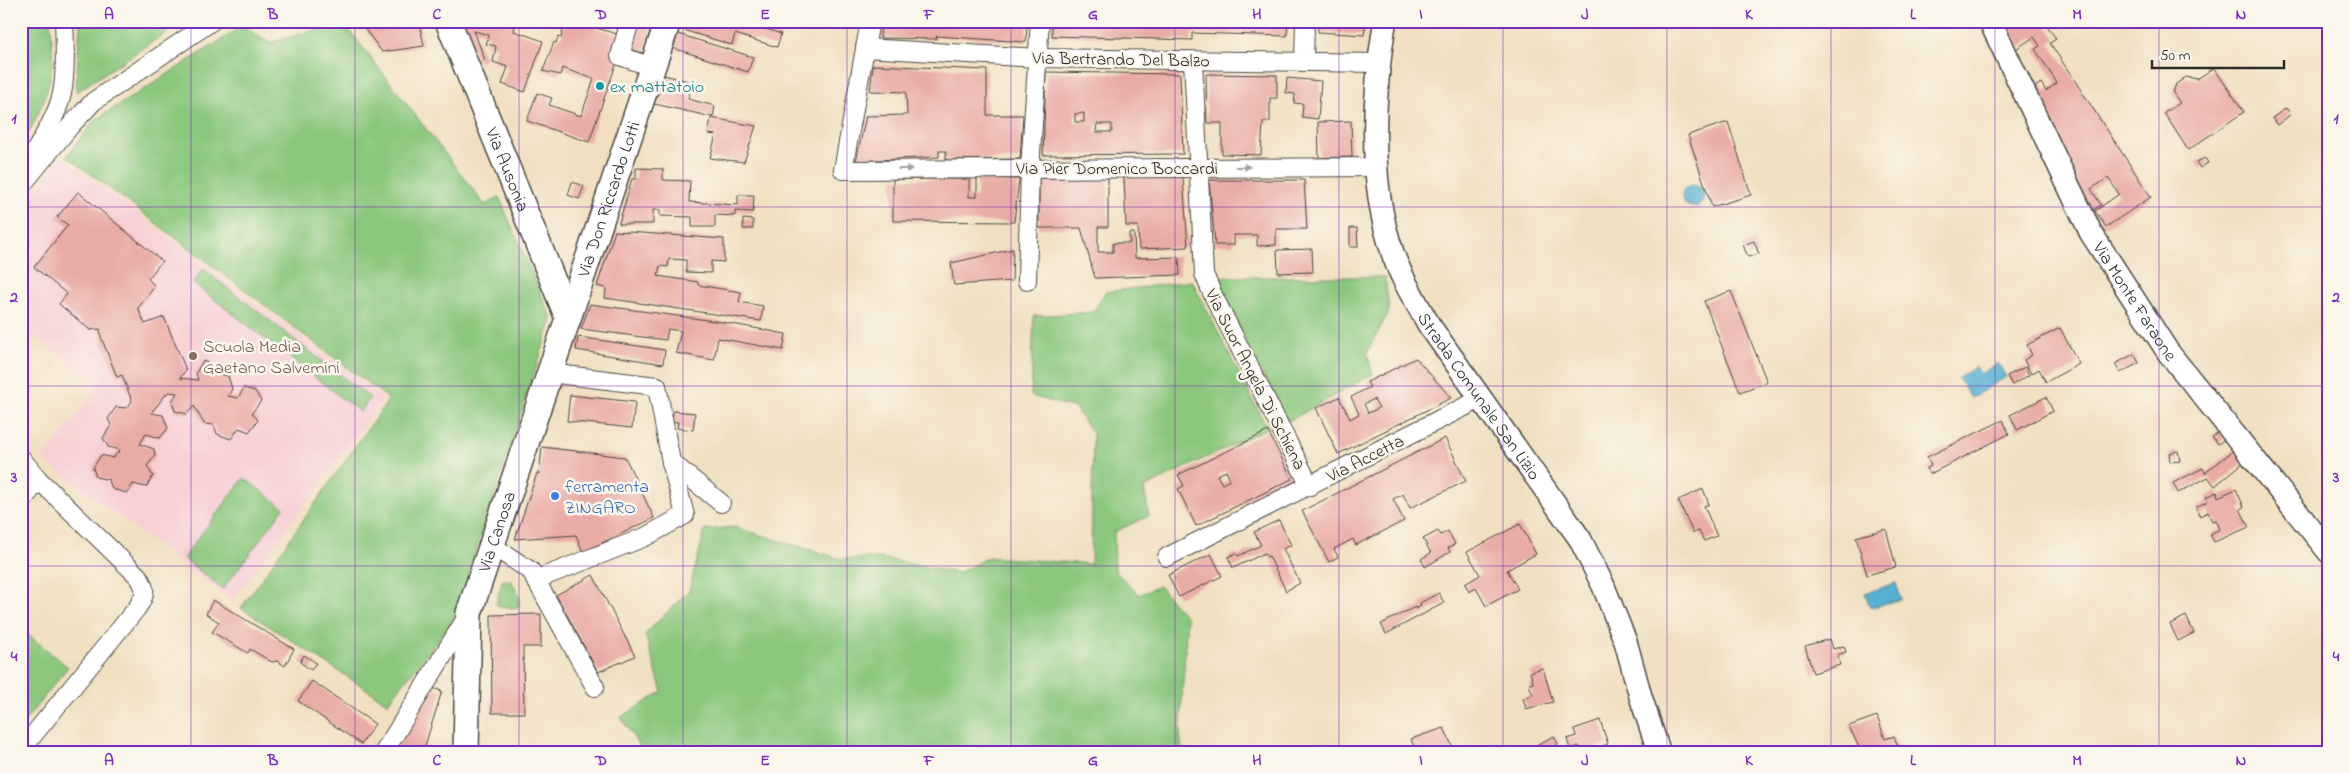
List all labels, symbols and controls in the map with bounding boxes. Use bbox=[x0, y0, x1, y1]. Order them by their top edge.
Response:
text: A bbox=[104, 3, 114, 27]
text: B bbox=[267, 3, 279, 27]
text: C bbox=[433, 3, 442, 27]
text: D bbox=[594, 3, 607, 27]
text: E bbox=[760, 3, 770, 27]
text: F bbox=[923, 3, 935, 27]
text: G bbox=[1088, 3, 1098, 27]
text: H bbox=[1252, 3, 1262, 27]
text: I bbox=[1419, 3, 1423, 27]
text: J bbox=[1581, 3, 1589, 27]
text: K bbox=[1745, 3, 1754, 27]
text: L bbox=[1910, 3, 1917, 27]
text: M bbox=[2072, 3, 2082, 27]
text: N bbox=[2236, 3, 2247, 27]
scale bar bbox=[2152, 38, 2285, 70]
text: 50 m bbox=[2160, 45, 2191, 67]
street label: Via Bertrando Del Balzo bbox=[1031, 46, 1210, 76]
place label: ex mattatoio bbox=[610, 75, 704, 101]
marker: ex mattatoio bbox=[594, 80, 606, 92]
text: 1 bbox=[11, 107, 17, 131]
text: 1 bbox=[2333, 107, 2339, 131]
street label: Via Don Riccardo Lotti bbox=[572, 118, 648, 282]
street label: Via Ausonia bbox=[477, 123, 535, 216]
street label: Via Pier Domenico Boccardi bbox=[1015, 157, 1218, 183]
one-way arrow bbox=[1235, 163, 1251, 171]
one-way arrow bbox=[897, 165, 913, 173]
street label: Via Monte Faraone bbox=[2085, 237, 2182, 369]
street label: Via Suor Angela Di Schiena bbox=[1196, 284, 1311, 476]
text: 2 bbox=[9, 286, 18, 310]
text: 2 bbox=[2331, 286, 2340, 310]
street label: Strada Comunale San Lizio bbox=[1410, 308, 1546, 486]
place label: Scuola Media Gaetano Salvemini bbox=[203, 335, 340, 382]
marker: Scuola Media Gaetano Salvemini bbox=[187, 350, 199, 362]
street label: Via Accetta bbox=[1322, 429, 1409, 491]
text: 3 bbox=[10, 466, 18, 490]
text: 3 bbox=[2332, 466, 2340, 490]
place label: ferramenta ZINGARO bbox=[565, 475, 649, 522]
street label: Via Canosa bbox=[472, 488, 524, 577]
marker: ferramenta ZINGARO bbox=[549, 490, 561, 502]
text: 4 bbox=[10, 645, 18, 669]
text: 4 bbox=[2332, 645, 2340, 669]
text: A bbox=[104, 749, 114, 773]
text: B bbox=[267, 749, 279, 773]
text: C bbox=[433, 749, 442, 773]
text: D bbox=[594, 749, 607, 773]
text: E bbox=[760, 749, 770, 773]
text: F bbox=[923, 749, 935, 773]
text: G bbox=[1088, 749, 1098, 773]
text: H bbox=[1252, 749, 1262, 773]
text: I bbox=[1419, 749, 1423, 773]
text: J bbox=[1581, 749, 1589, 773]
text: K bbox=[1745, 749, 1754, 773]
text: L bbox=[1910, 749, 1917, 773]
text: M bbox=[2072, 749, 2082, 773]
text: N bbox=[2236, 749, 2247, 773]

